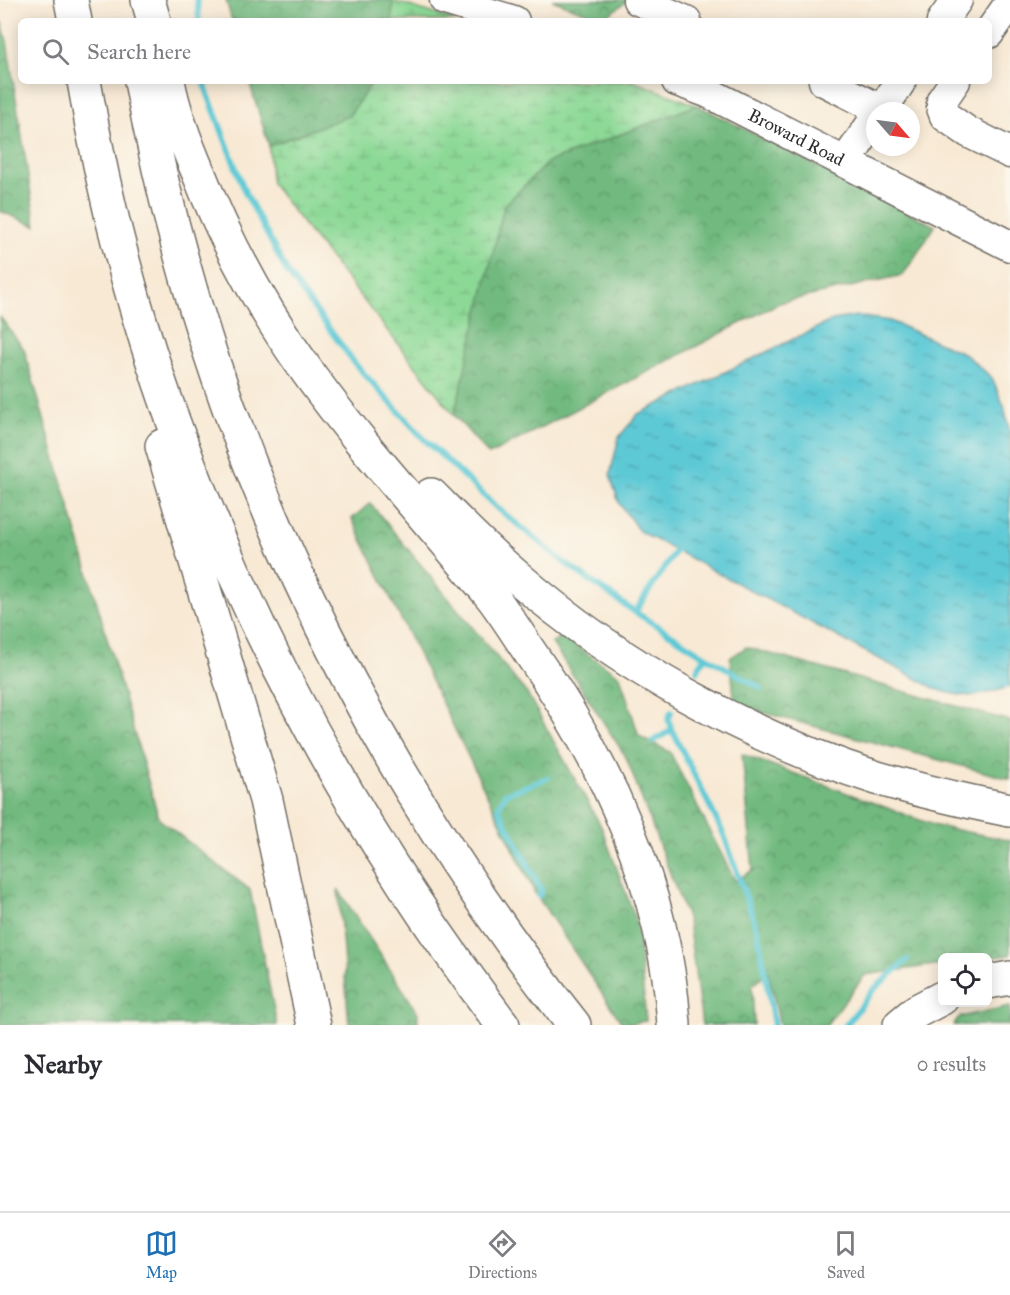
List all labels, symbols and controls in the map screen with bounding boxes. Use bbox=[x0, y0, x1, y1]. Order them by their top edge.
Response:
search box bbox=[18, 18, 992, 84]
icon: search bbox=[39, 35, 72, 68]
text: Search here bbox=[87, 38, 191, 65]
north arrow bbox=[866, 102, 920, 156]
street label: Broward Road bbox=[744, 104, 848, 171]
map controls bbox=[938, 953, 992, 1007]
button: locate bbox=[938, 953, 992, 1007]
text: Nearby bbox=[24, 1048, 102, 1080]
text: 0 results bbox=[917, 1052, 986, 1076]
tab: Map bbox=[145, 1227, 178, 1282]
tab: Directions bbox=[468, 1227, 537, 1282]
tab: Saved bbox=[827, 1227, 865, 1282]

